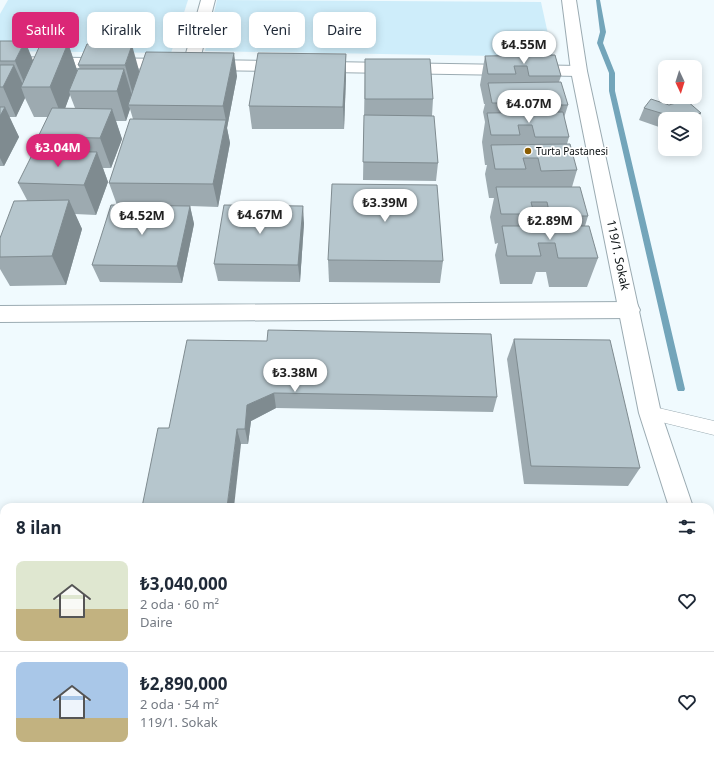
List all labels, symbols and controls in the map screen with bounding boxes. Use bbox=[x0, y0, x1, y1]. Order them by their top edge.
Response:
chip: Satılık bbox=[12, 12, 79, 48]
chip: Kiralık bbox=[87, 12, 155, 48]
chip: Filtreler bbox=[163, 12, 241, 48]
chip: Yeni bbox=[249, 12, 305, 48]
chip: Daire bbox=[313, 12, 376, 48]
pin: ₺4.55M bbox=[491, 31, 557, 65]
text: ₺4.55M bbox=[501, 35, 547, 53]
north arrow bbox=[658, 60, 702, 104]
map controls bbox=[658, 60, 702, 156]
pin: ₺4.07M bbox=[496, 90, 562, 124]
text: ₺4.07M bbox=[506, 94, 552, 112]
button: layers bbox=[658, 112, 702, 156]
pin: ₺3.04M bbox=[25, 134, 91, 168]
text: ₺3.04M bbox=[35, 138, 81, 156]
place label: Turta Pastanesi bbox=[536, 144, 608, 158]
marker: Turta Pastanesi bbox=[523, 146, 533, 156]
pin: ₺3.39M bbox=[352, 189, 418, 223]
text: ₺3.39M bbox=[362, 193, 408, 211]
pin: ₺4.67M bbox=[227, 201, 293, 235]
pin: ₺4.52M bbox=[109, 202, 175, 236]
text: ₺4.67M bbox=[237, 205, 283, 223]
text: ₺4.52M bbox=[119, 206, 165, 224]
pin: ₺2.89M bbox=[517, 207, 583, 241]
text: ₺2.89M bbox=[527, 211, 573, 229]
street label: 119/1. Sokak bbox=[603, 218, 634, 292]
pin: ₺3.38M bbox=[262, 359, 328, 393]
text: ₺3.38M bbox=[272, 363, 318, 381]
text: 8 ilan bbox=[16, 516, 62, 539]
icon: filters bbox=[676, 516, 698, 538]
text: ₺3,040,000 bbox=[140, 572, 227, 595]
icon: home bbox=[48, 577, 96, 625]
icon: heart bbox=[676, 590, 698, 612]
text: 2 oda · 60 m² bbox=[140, 595, 219, 613]
text: Daire bbox=[140, 613, 173, 631]
text: ₺2,890,000 bbox=[140, 672, 227, 695]
icon: home bbox=[48, 678, 96, 726]
icon: heart bbox=[676, 691, 698, 713]
text: 2 oda · 54 m² bbox=[140, 695, 219, 713]
text: 119/1. Sokak bbox=[140, 713, 218, 731]

